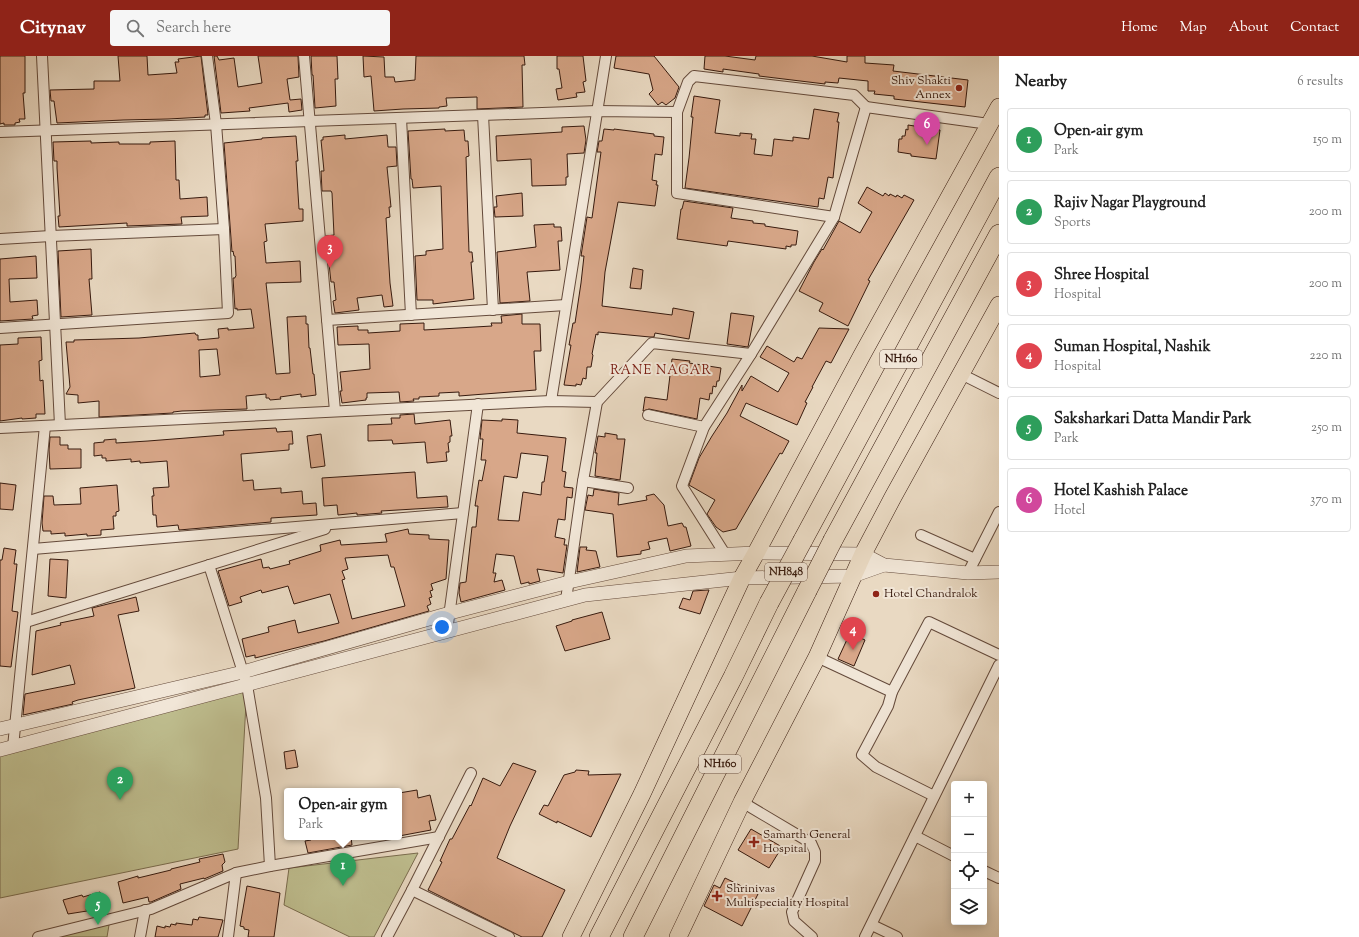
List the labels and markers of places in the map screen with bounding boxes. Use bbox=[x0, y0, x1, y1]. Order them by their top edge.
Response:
place label: Shiv Shakti Annex bbox=[891, 72, 952, 104]
marker: Shiv Shakti Annex bbox=[954, 83, 964, 93]
pin: 6 bbox=[914, 112, 940, 145]
pin: 3 bbox=[317, 235, 343, 268]
place label: Hotel Chandralok bbox=[884, 585, 978, 603]
marker: Hotel Chandralok bbox=[871, 589, 881, 599]
pin: 4 bbox=[840, 617, 866, 650]
pin: 2 bbox=[107, 767, 133, 800]
place label: Samarth General Hospital bbox=[763, 826, 851, 858]
marker: Samarth General Hospital bbox=[748, 836, 760, 848]
pin: 1 bbox=[330, 853, 356, 886]
place label: Shrinivas Multispeciality Hospital bbox=[726, 880, 850, 912]
marker: Shrinivas Multispeciality Hospital bbox=[711, 890, 723, 902]
pin: 5 bbox=[85, 892, 111, 925]

